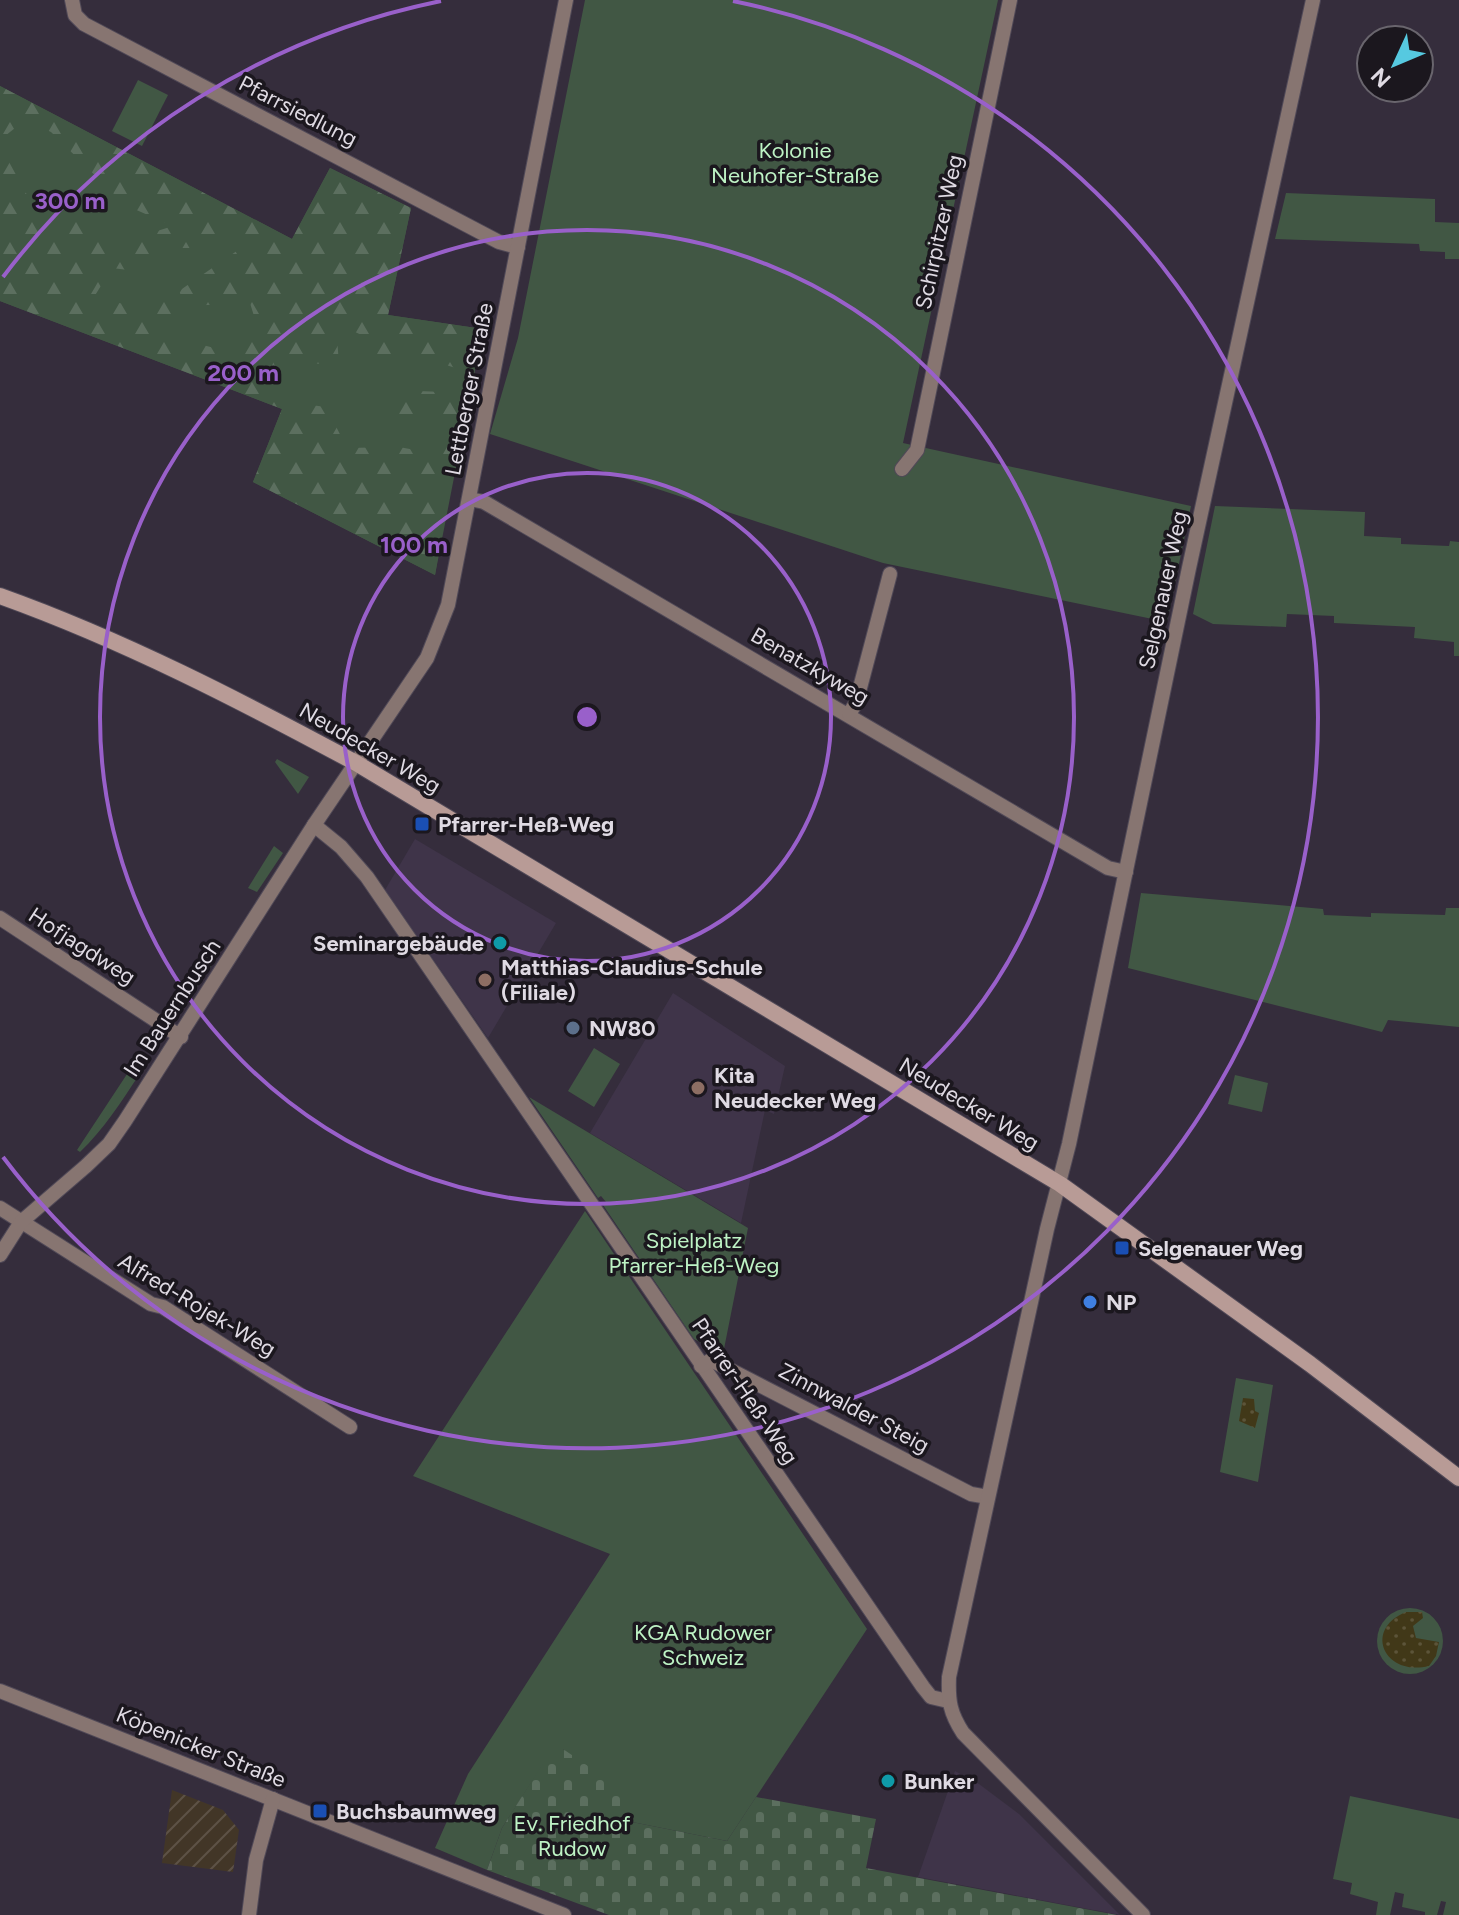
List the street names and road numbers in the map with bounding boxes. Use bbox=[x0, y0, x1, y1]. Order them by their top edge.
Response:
street label: Pfarrsiedlung bbox=[234, 70, 362, 152]
street label: Schirpitzer Weg bbox=[909, 152, 969, 312]
street label: Lettberger Straße bbox=[439, 300, 499, 478]
street label: Selgenauer Weg bbox=[1133, 508, 1193, 672]
street label: Benatzkyweg bbox=[746, 621, 874, 711]
street label: Neudecker Weg bbox=[295, 697, 445, 799]
street label: Hofjagdweg bbox=[23, 901, 141, 991]
street label: Im Bauernbusch bbox=[118, 934, 226, 1082]
street label: Neudecker Weg bbox=[894, 1052, 1044, 1156]
street label: Alfred-Rojek-Weg bbox=[113, 1247, 281, 1363]
street label: Pfarrer-Heß-Weg bbox=[686, 1313, 804, 1469]
street label: Zinnwalder Steig bbox=[774, 1357, 934, 1459]
street label: Köpenicker Straße bbox=[112, 1701, 290, 1793]

